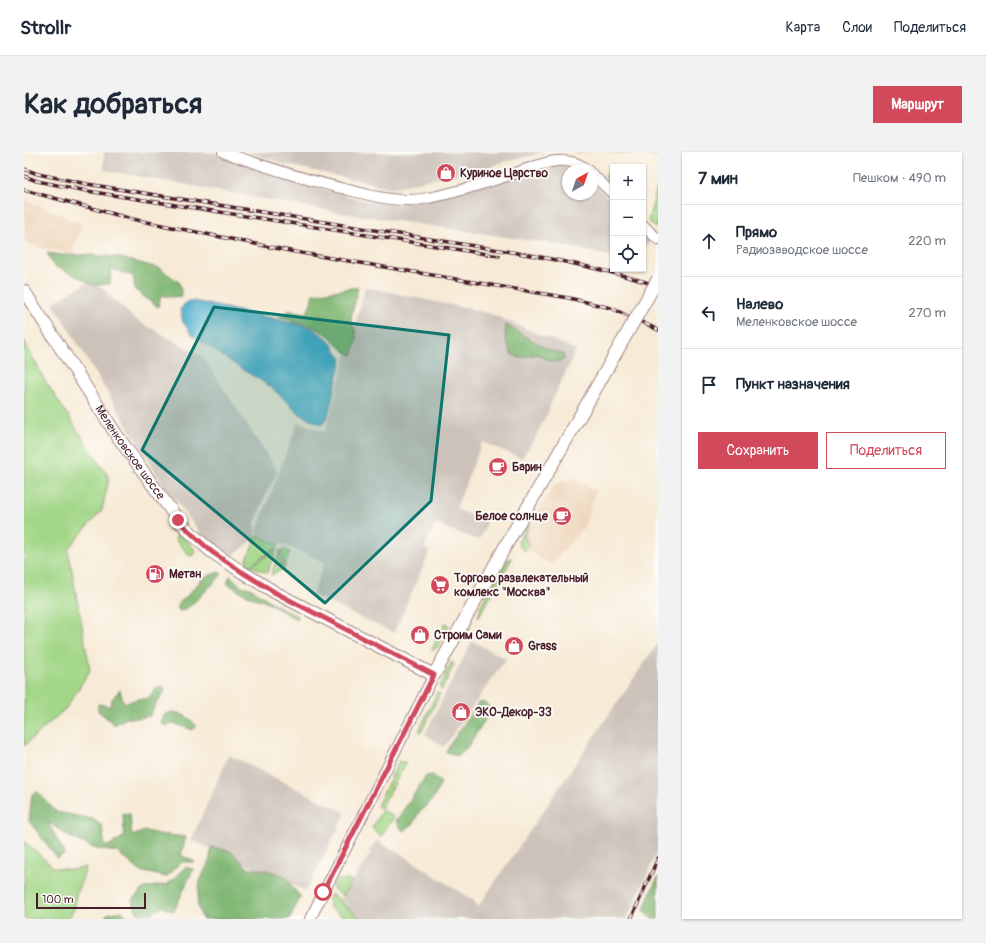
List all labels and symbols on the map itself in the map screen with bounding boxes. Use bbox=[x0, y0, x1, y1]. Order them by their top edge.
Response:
shop icon: Куриное Царство bbox=[435, 162, 457, 184]
north arrow bbox=[562, 164, 598, 200]
place label: Куриное Царство bbox=[460, 166, 549, 181]
street label: Меленковское шоссе bbox=[91, 403, 168, 503]
cafe icon: Барин bbox=[487, 456, 509, 478]
place label: Барин bbox=[512, 460, 542, 475]
cafe icon: Белое солнце bbox=[551, 505, 573, 527]
place label: Белое солнце bbox=[475, 509, 549, 524]
route end bbox=[169, 511, 187, 529]
fuel station icon: Метан bbox=[144, 563, 166, 585]
place label: Метан bbox=[169, 567, 201, 582]
place label: Торгово развлекательный комлекс "Москва" bbox=[453, 571, 589, 600]
supermarket icon: Торгово развлекательный комлекс "Москва" bbox=[429, 574, 451, 596]
shop icon: Строим Сами bbox=[409, 624, 431, 646]
place label: Строим Сами bbox=[434, 628, 502, 643]
shop icon: Grass bbox=[503, 635, 525, 657]
place label: Grass bbox=[528, 639, 557, 654]
shop icon: ЭКО-Декор-33 bbox=[450, 701, 472, 723]
place label: ЭКО-Декор-33 bbox=[475, 705, 552, 720]
route start bbox=[314, 883, 332, 901]
scale bar bbox=[36, 891, 146, 910]

